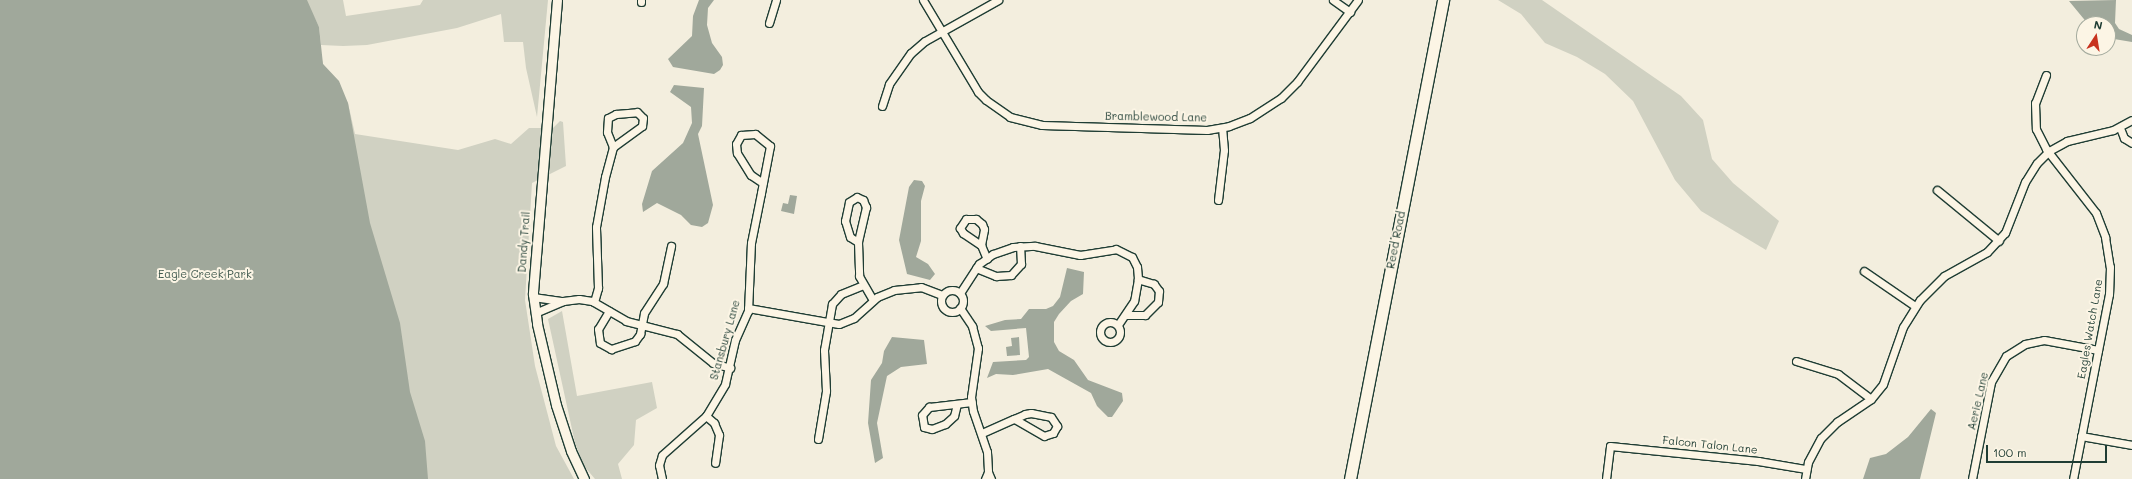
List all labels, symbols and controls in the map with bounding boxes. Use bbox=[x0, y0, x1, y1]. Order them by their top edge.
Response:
north arrow bbox=[2076, 16, 2116, 56]
text: N bbox=[2093, 17, 2104, 33]
street label: Bramblewood Lane bbox=[1105, 110, 1207, 124]
street label: Reed Road bbox=[1384, 210, 1408, 270]
street label: Dandy Trail bbox=[515, 211, 533, 273]
park label: Eagle Creek Park bbox=[158, 267, 252, 281]
street label: Eagles Watch Lane bbox=[2075, 278, 2105, 380]
street label: Stansbury Lane bbox=[707, 298, 743, 382]
street label: Aerie Lane bbox=[1965, 371, 1991, 431]
street label: Falcon Talon Lane bbox=[1662, 433, 1758, 457]
scale bar bbox=[1988, 437, 2109, 463]
text: 100 m bbox=[1993, 444, 2027, 460]

